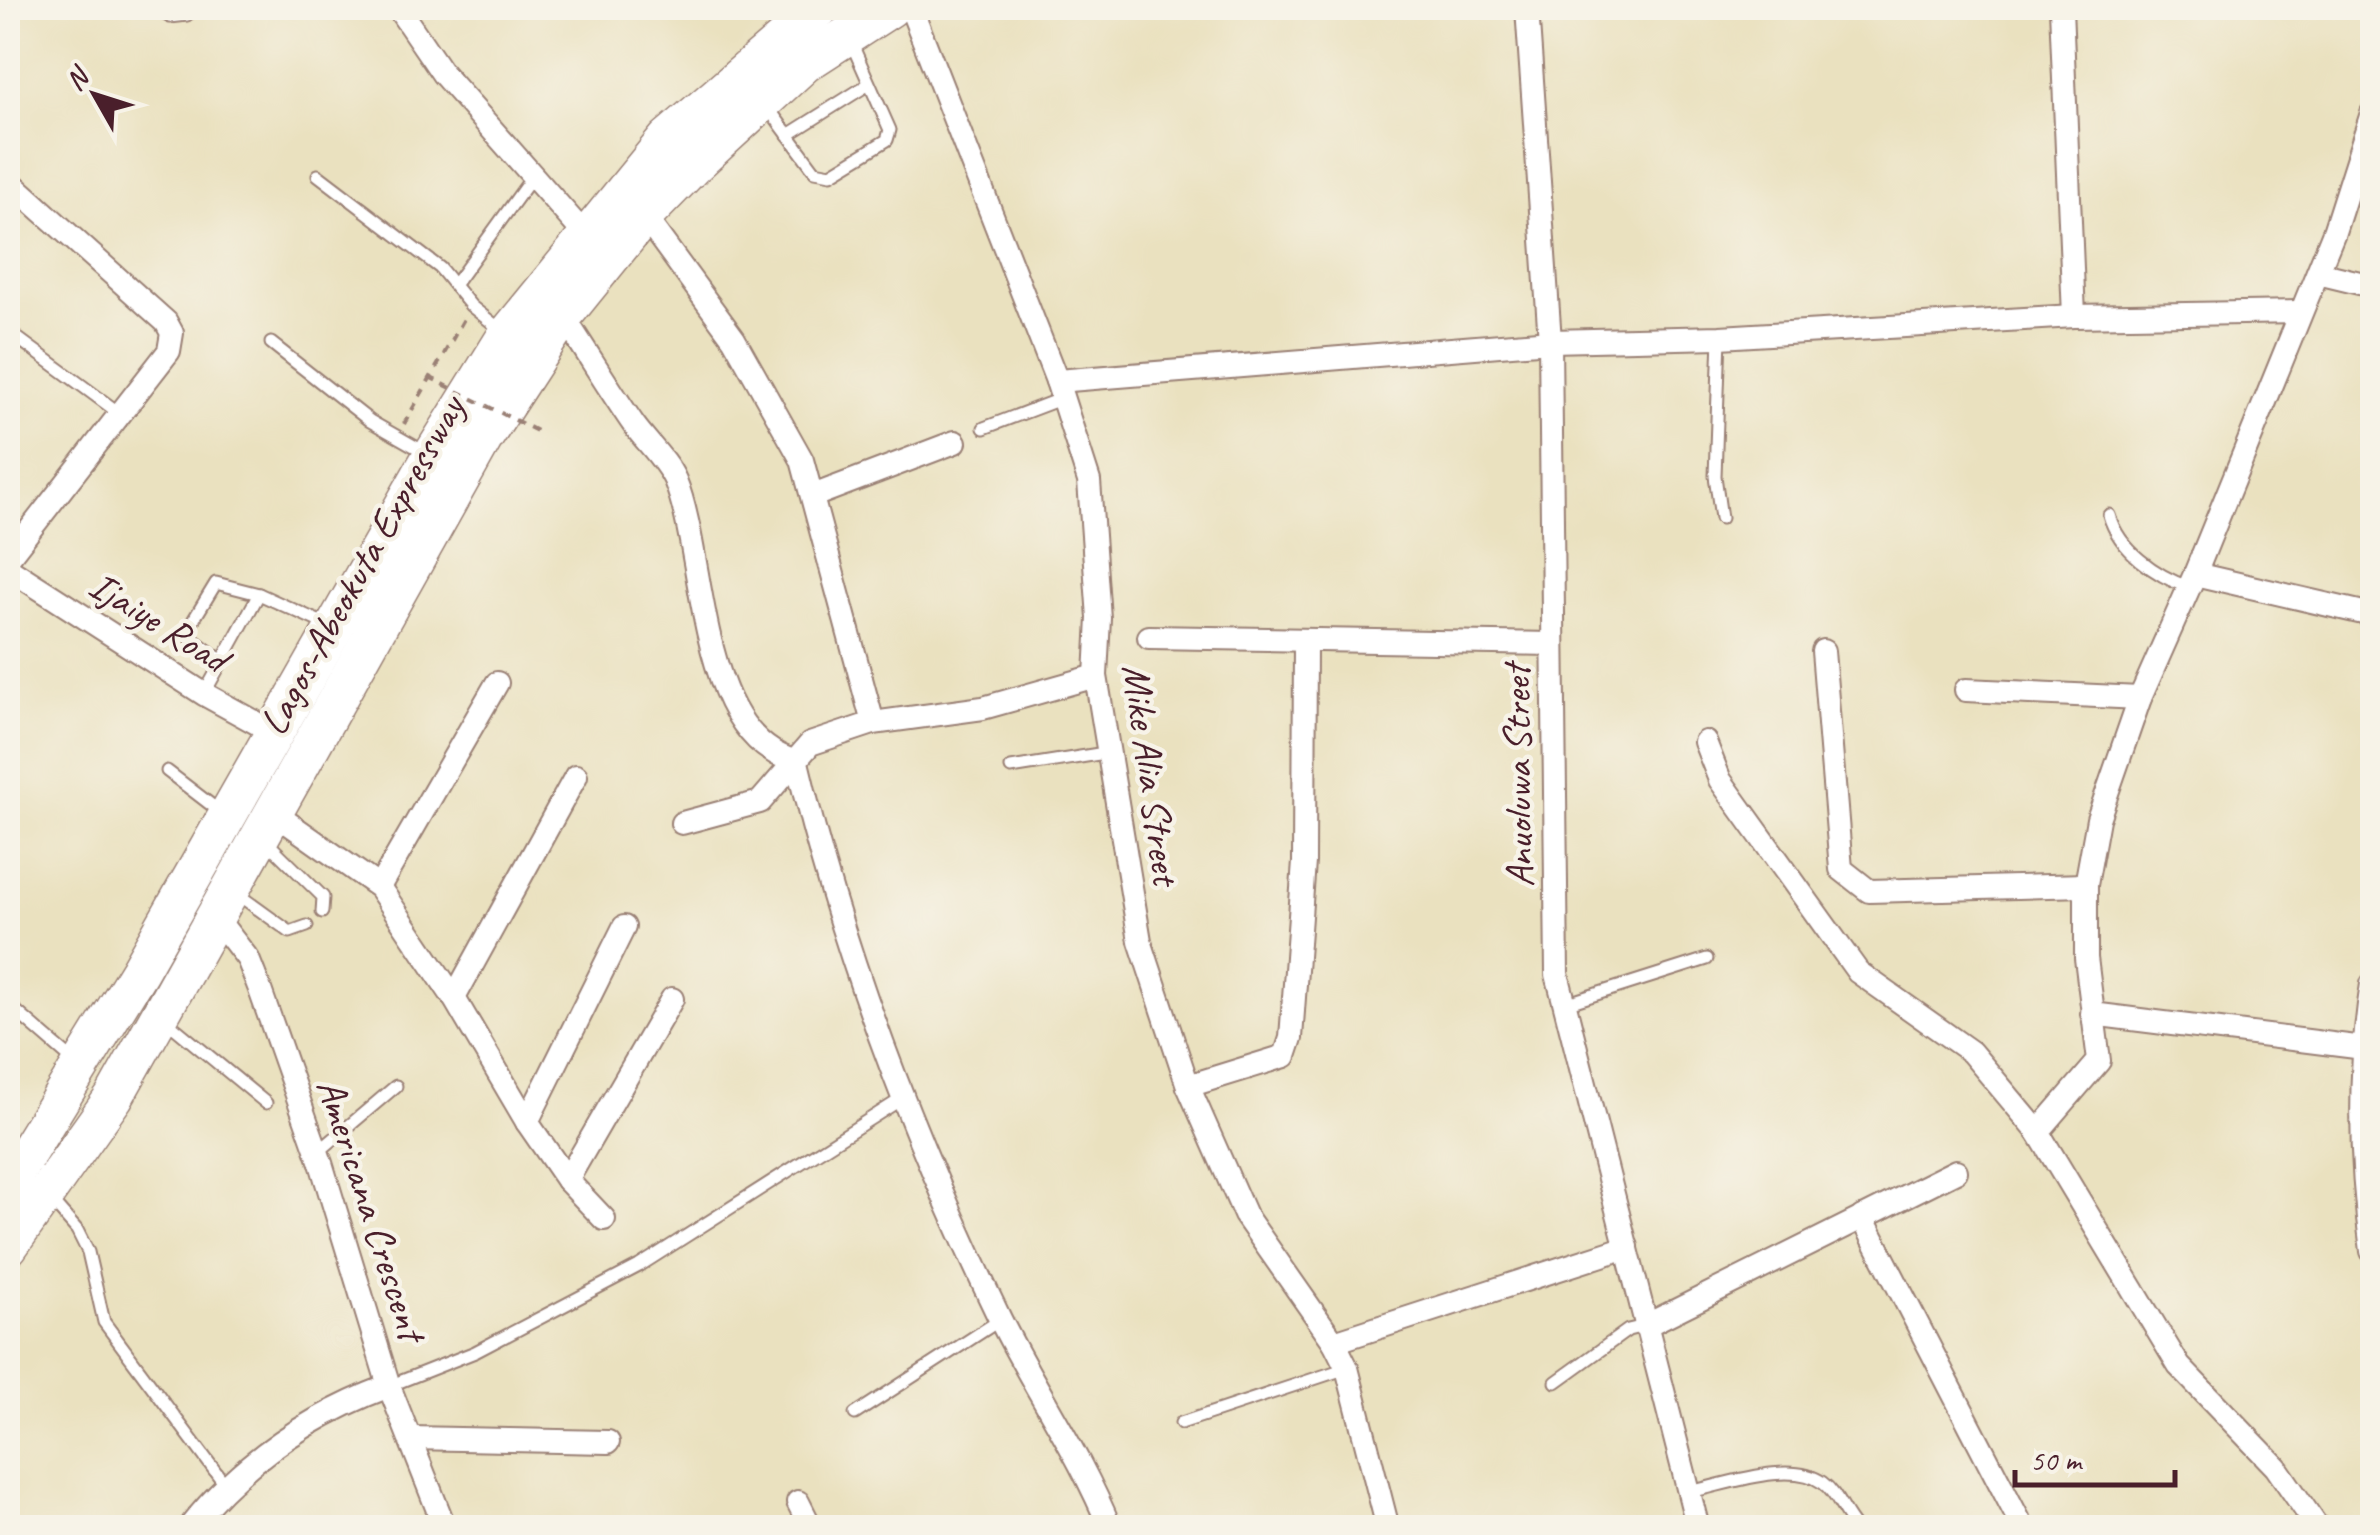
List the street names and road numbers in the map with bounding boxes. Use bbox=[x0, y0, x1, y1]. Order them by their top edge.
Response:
street label: Lagos-Abeokuta Expressway bbox=[248, 384, 477, 744]
street label: Ijaiye Road bbox=[80, 560, 241, 687]
street label: Anuoluwa Street bbox=[1491, 658, 1545, 888]
street label: Mike Alia Street bbox=[1111, 661, 1192, 891]
street label: Americana Crescent bbox=[305, 1072, 439, 1352]

